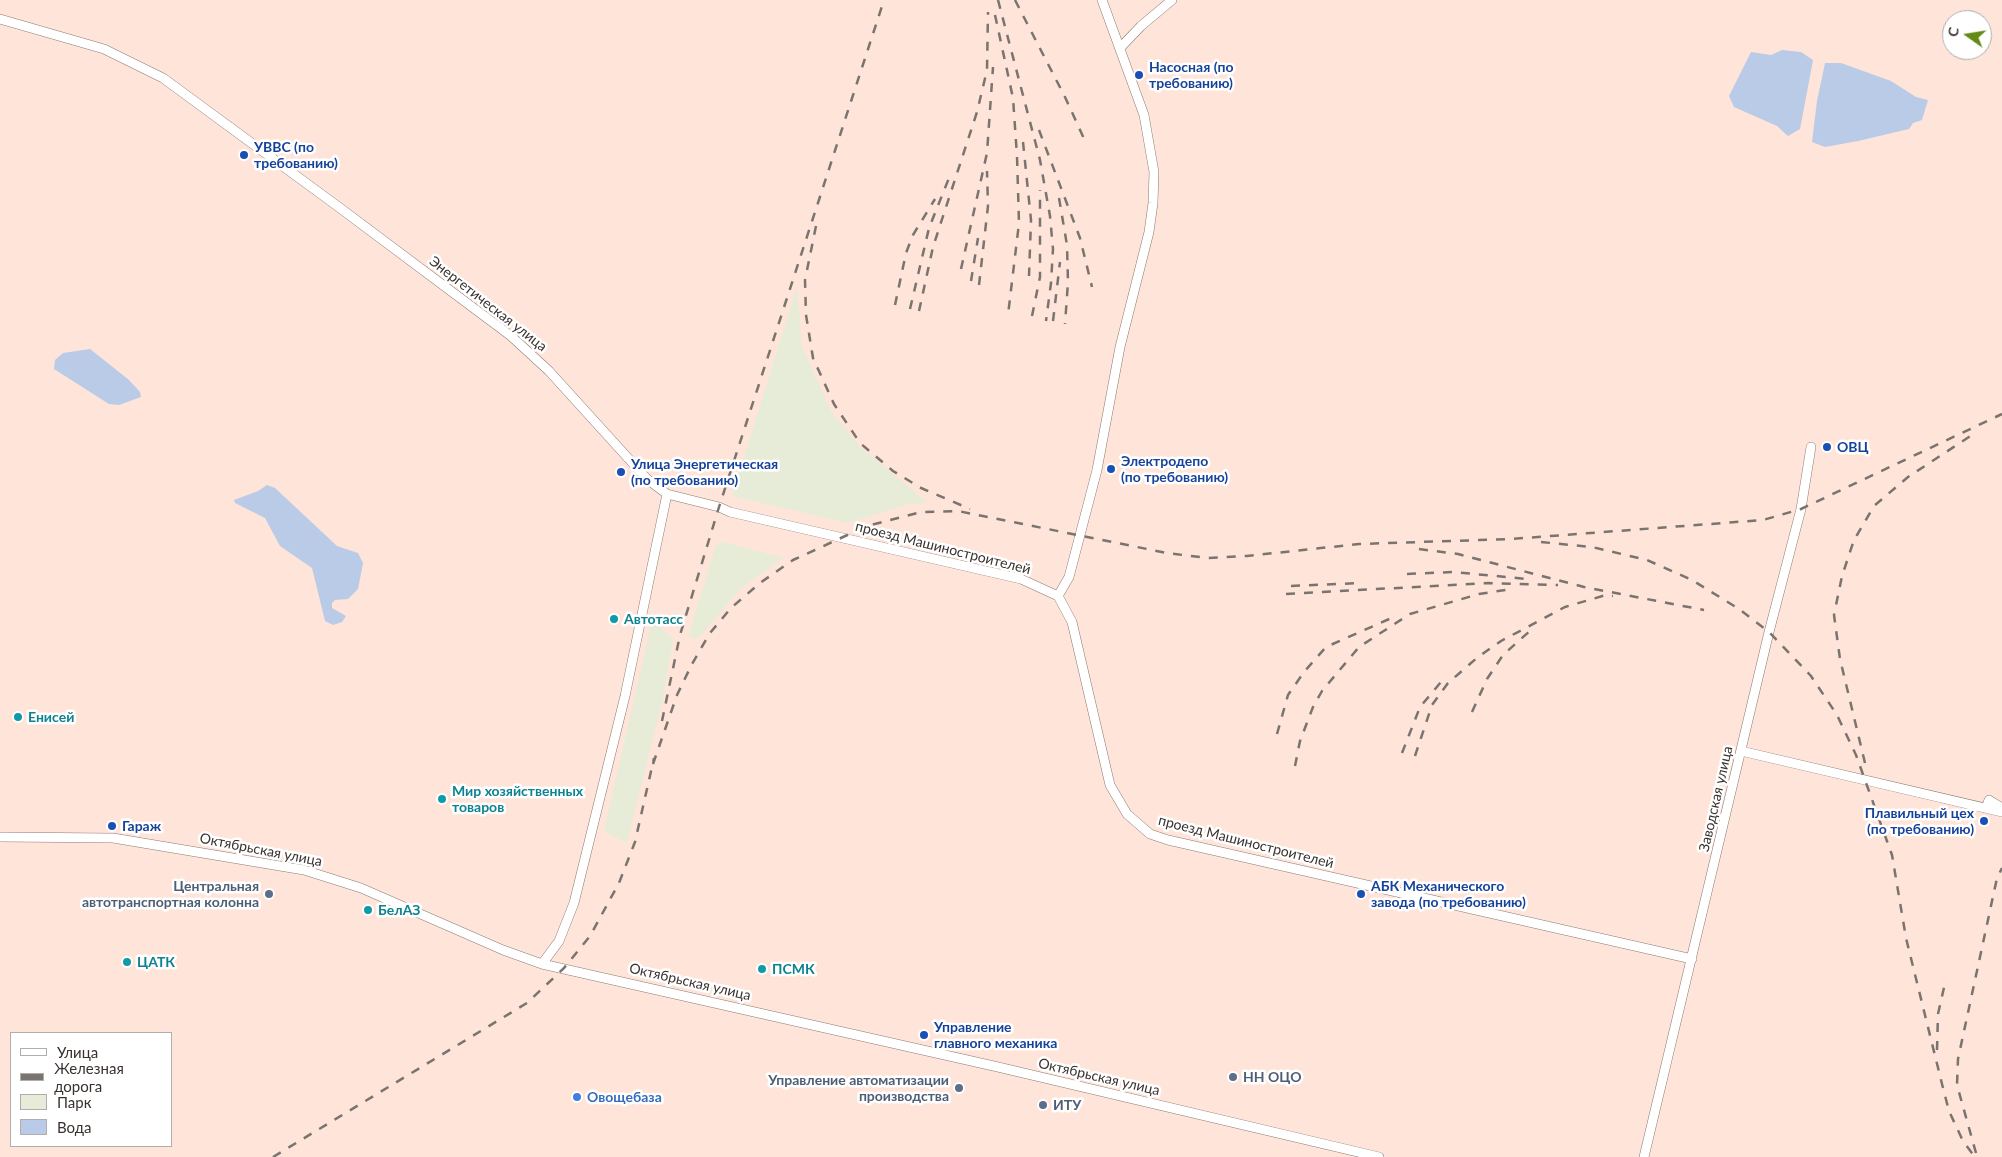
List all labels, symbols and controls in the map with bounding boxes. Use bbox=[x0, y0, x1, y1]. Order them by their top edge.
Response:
north arrow bbox=[1942, 10, 1992, 60]
text: С bbox=[1944, 25, 1962, 38]
place label: Насосная (по требованию) bbox=[1149, 59, 1234, 92]
marker: Насосная (по требованию) bbox=[1133, 69, 1145, 81]
place label: УВВС (по требованию) bbox=[254, 139, 338, 172]
marker: УВВС (по требованию) bbox=[238, 149, 250, 161]
street label: Энергетическая улица bbox=[426, 253, 550, 355]
place label: ОВЦ bbox=[1837, 439, 1869, 455]
marker: ОВЦ bbox=[1821, 441, 1833, 453]
place label: Электродепо (по требованию) bbox=[1121, 453, 1228, 486]
place label: Улица Энергетическая (по требованию) bbox=[631, 456, 778, 488]
marker: Электродепо (по требованию) bbox=[1105, 463, 1117, 475]
marker: Улица Энергетическая (по требованию) bbox=[615, 466, 627, 478]
street label: проезд Машиностроителей bbox=[854, 518, 1032, 578]
place label: Автотасс bbox=[624, 611, 683, 627]
marker: Автотасс bbox=[608, 613, 620, 625]
place label: Енисей bbox=[28, 709, 74, 725]
marker: Енисей bbox=[12, 711, 24, 723]
street label: Заводская улица bbox=[1696, 745, 1736, 853]
place label: Мир хозяйственных товаров bbox=[452, 783, 583, 816]
marker: Мир хозяйственных товаров bbox=[436, 793, 448, 805]
place label: Плавильный цех (по требованию) bbox=[1865, 805, 1974, 838]
street label: проезд Машиностроителей bbox=[1157, 812, 1335, 872]
marker: Плавильный цех (по требованию) bbox=[1978, 815, 1990, 827]
place label: Гараж bbox=[122, 818, 161, 834]
marker: Гараж bbox=[106, 820, 118, 832]
street label: Октябрьская улица bbox=[198, 830, 324, 870]
place label: Центральная автотранспортная колонна bbox=[82, 878, 259, 910]
place label: АБК Механического завода (по требованию) bbox=[1371, 878, 1526, 910]
marker: Центральная автотранспортная колонна bbox=[263, 888, 275, 900]
marker: АБК Механического завода (по требованию) bbox=[1355, 888, 1367, 900]
place label: БелАЗ bbox=[378, 902, 420, 918]
marker: БелАЗ bbox=[362, 904, 374, 916]
place label: ЦАТК bbox=[137, 954, 175, 970]
marker: ЦАТК bbox=[121, 956, 133, 968]
street label: Октябрьская улица bbox=[628, 960, 752, 1004]
place label: ПСМК bbox=[772, 961, 815, 977]
marker: ПСМК bbox=[756, 963, 768, 975]
place label: Управление главного механика bbox=[934, 1019, 1057, 1052]
marker: Управление главного механика bbox=[918, 1029, 930, 1041]
legend bbox=[10, 1032, 172, 1147]
text: Улица bbox=[57, 1043, 98, 1061]
street label: Октябрьская улица bbox=[1037, 1055, 1161, 1099]
text: Железная дорога bbox=[54, 1059, 124, 1095]
place label: НН ОЦО bbox=[1243, 1069, 1301, 1085]
marker: НН ОЦО bbox=[1227, 1071, 1239, 1083]
place label: Управление автоматизации производства bbox=[768, 1072, 949, 1104]
marker: Управление автоматизации производства bbox=[953, 1082, 965, 1094]
place label: Овощебаза bbox=[587, 1089, 662, 1105]
marker: Овощебаза bbox=[571, 1091, 583, 1103]
text: Парк bbox=[57, 1093, 91, 1111]
place label: ИТУ bbox=[1053, 1097, 1081, 1113]
marker: ИТУ bbox=[1037, 1099, 1049, 1111]
text: Вода bbox=[57, 1118, 92, 1136]

